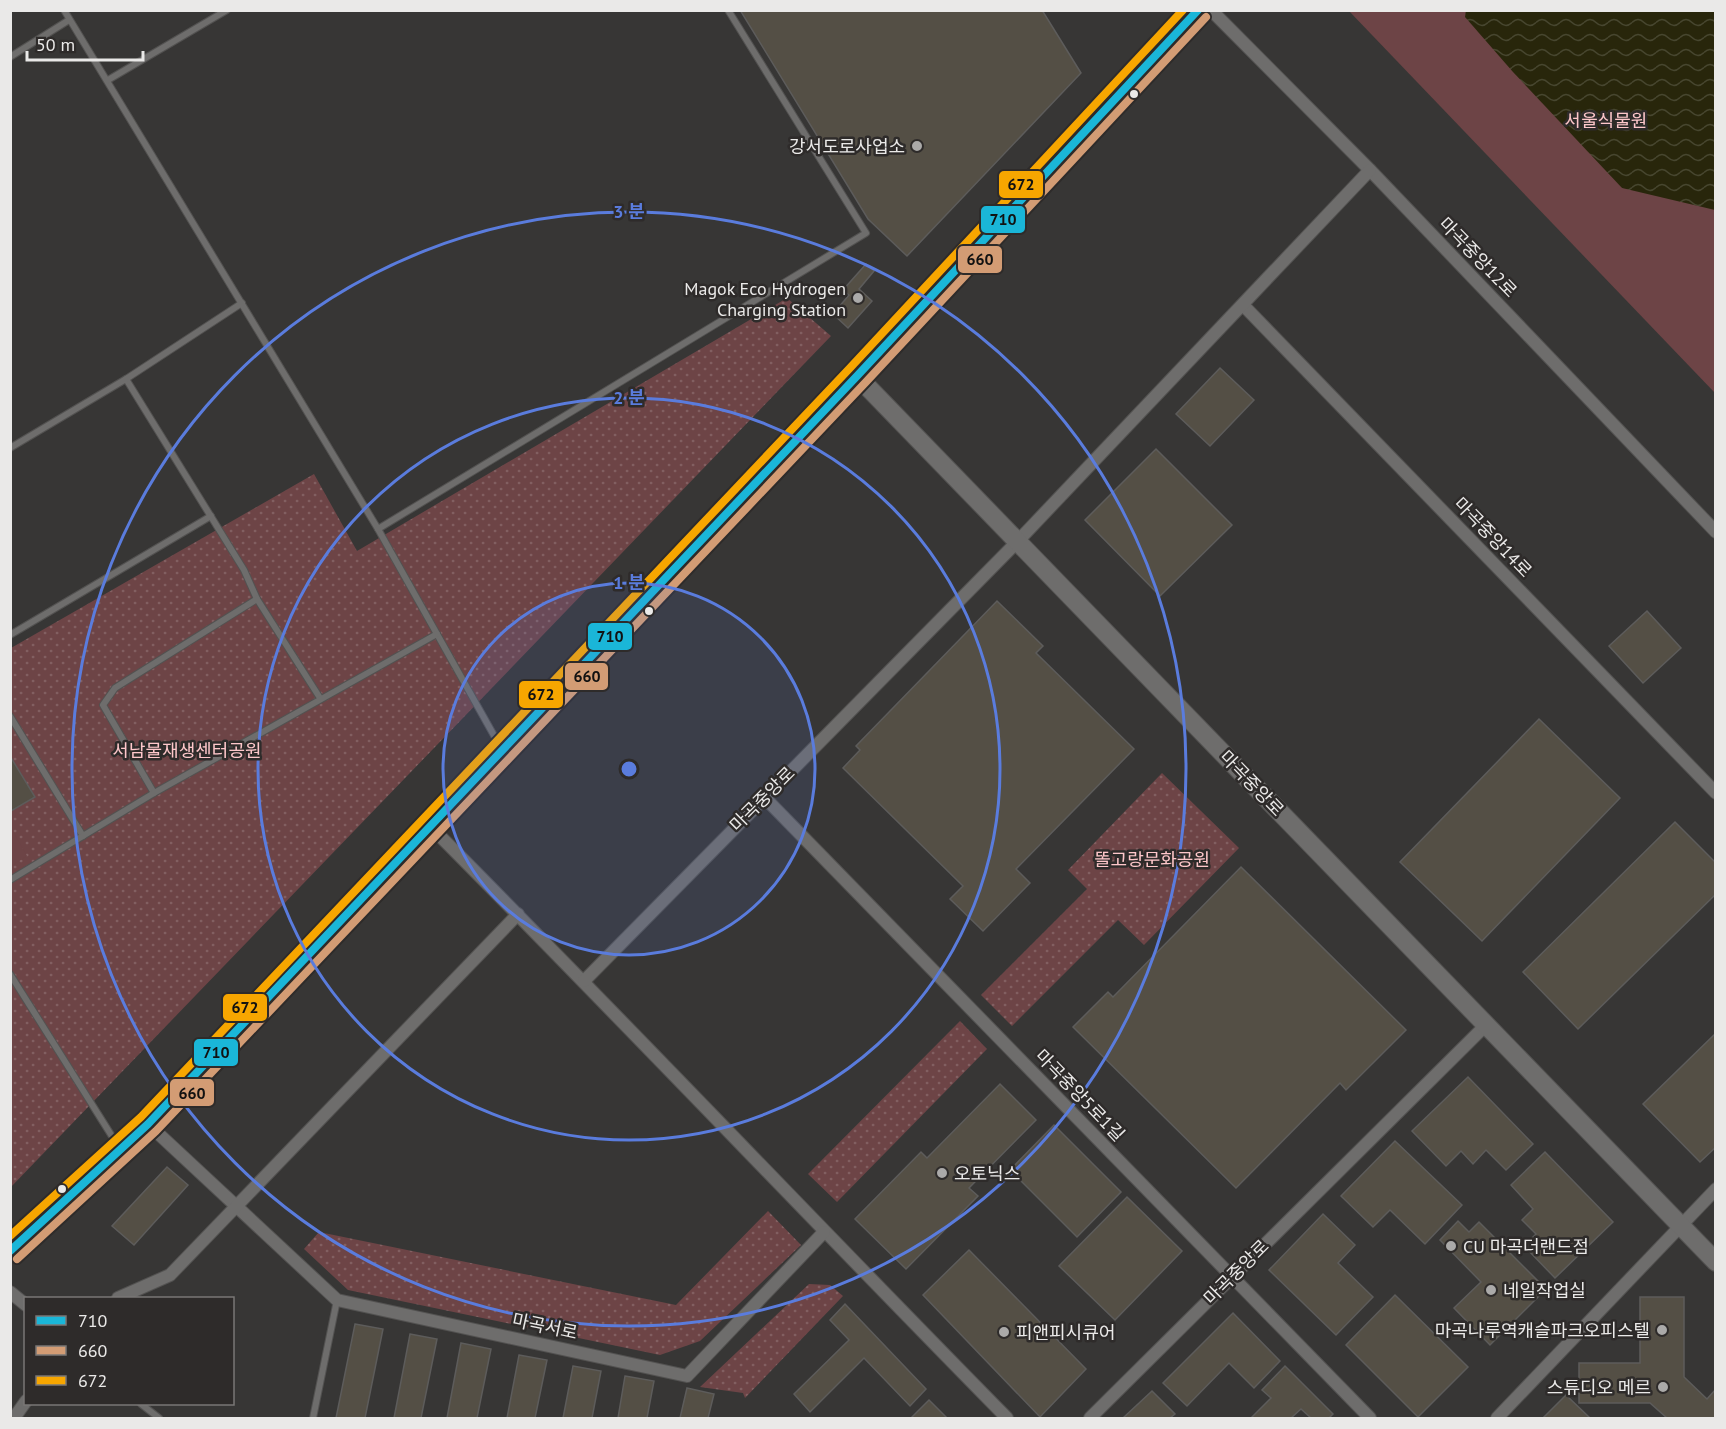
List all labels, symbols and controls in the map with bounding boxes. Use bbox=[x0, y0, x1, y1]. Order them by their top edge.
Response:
scale bar bbox=[27, 24, 142, 62]
text: 50 m bbox=[36, 33, 75, 56]
unlabelled marker bbox=[1128, 88, 1140, 100]
park label: 서울식물원 bbox=[1565, 109, 1647, 132]
place label: 강서도로사업소 bbox=[789, 135, 905, 158]
marker: 강서도로사업소 bbox=[910, 139, 924, 153]
line badge: 672 bbox=[998, 170, 1044, 199]
text: 672 bbox=[1007, 174, 1035, 194]
text: 3 분 bbox=[613, 200, 645, 223]
line badge: 710 bbox=[980, 205, 1026, 234]
text: 710 bbox=[989, 209, 1017, 229]
street label: 마곡중앙12로 bbox=[1434, 212, 1522, 302]
line badge: 660 bbox=[957, 245, 1003, 274]
text: 660 bbox=[966, 249, 994, 269]
place label: Magok Eco Hydrogen Charging Station bbox=[684, 277, 846, 321]
marker: Magok Eco Hydrogen Charging Station bbox=[851, 291, 865, 305]
text: 2 분 bbox=[613, 386, 645, 409]
street label: 마곡중앙14로 bbox=[1449, 492, 1537, 582]
text: 1 분 bbox=[613, 571, 645, 594]
unlabelled marker bbox=[643, 605, 655, 617]
line badge: 710 bbox=[587, 622, 633, 651]
text: 710 bbox=[596, 626, 624, 646]
line badge: 660 bbox=[564, 662, 609, 691]
text: 660 bbox=[573, 666, 601, 686]
line badge: 672 bbox=[518, 680, 564, 709]
text: 672 bbox=[527, 684, 555, 704]
park label: 서남물재생센터공원 bbox=[112, 739, 262, 762]
street label: 마곡중앙로 bbox=[1215, 745, 1289, 821]
centre of rings bbox=[619, 759, 639, 779]
street label: 마곡중앙로 bbox=[725, 762, 799, 836]
park label: 똘고랑문화공원 bbox=[1094, 848, 1210, 871]
line badge: 672 bbox=[222, 993, 268, 1022]
text: 672 bbox=[231, 997, 259, 1017]
line badge: 710 bbox=[193, 1038, 239, 1067]
text: 710 bbox=[202, 1042, 230, 1062]
street label: 마곡중앙5로1길 bbox=[1030, 1044, 1130, 1146]
line badge: 660 bbox=[169, 1078, 215, 1107]
text: 660 bbox=[178, 1083, 206, 1103]
place label: 오토닉스 bbox=[954, 1162, 1020, 1185]
marker: 오토닉스 bbox=[935, 1166, 949, 1180]
unlabelled marker bbox=[56, 1183, 68, 1195]
street label: 마곡중앙로 bbox=[1199, 1235, 1273, 1309]
place label: CU 마곡더랜드점 bbox=[1463, 1235, 1589, 1258]
marker: CU 마곡더랜드점 bbox=[1444, 1239, 1458, 1253]
place label: 네일작업실 bbox=[1503, 1279, 1586, 1302]
marker: 네일작업실 bbox=[1484, 1283, 1498, 1297]
legend bbox=[24, 1297, 234, 1405]
street label: 마곡서로 bbox=[510, 1308, 580, 1344]
text: 710 bbox=[78, 1309, 108, 1332]
place label: 마곡나루역캐슬파크오피스텔 bbox=[1435, 1319, 1650, 1342]
place label: 피앤피시큐어 bbox=[1016, 1321, 1115, 1344]
marker: 마곡나루역캐슬파크오피스텔 bbox=[1655, 1323, 1669, 1337]
marker: 피앤피시큐어 bbox=[997, 1325, 1011, 1339]
text: 660 bbox=[78, 1339, 108, 1362]
text: 672 bbox=[78, 1369, 107, 1392]
place label: 스튜디오 메르 bbox=[1547, 1376, 1651, 1399]
marker: 스튜디오 메르 bbox=[1656, 1380, 1670, 1394]

